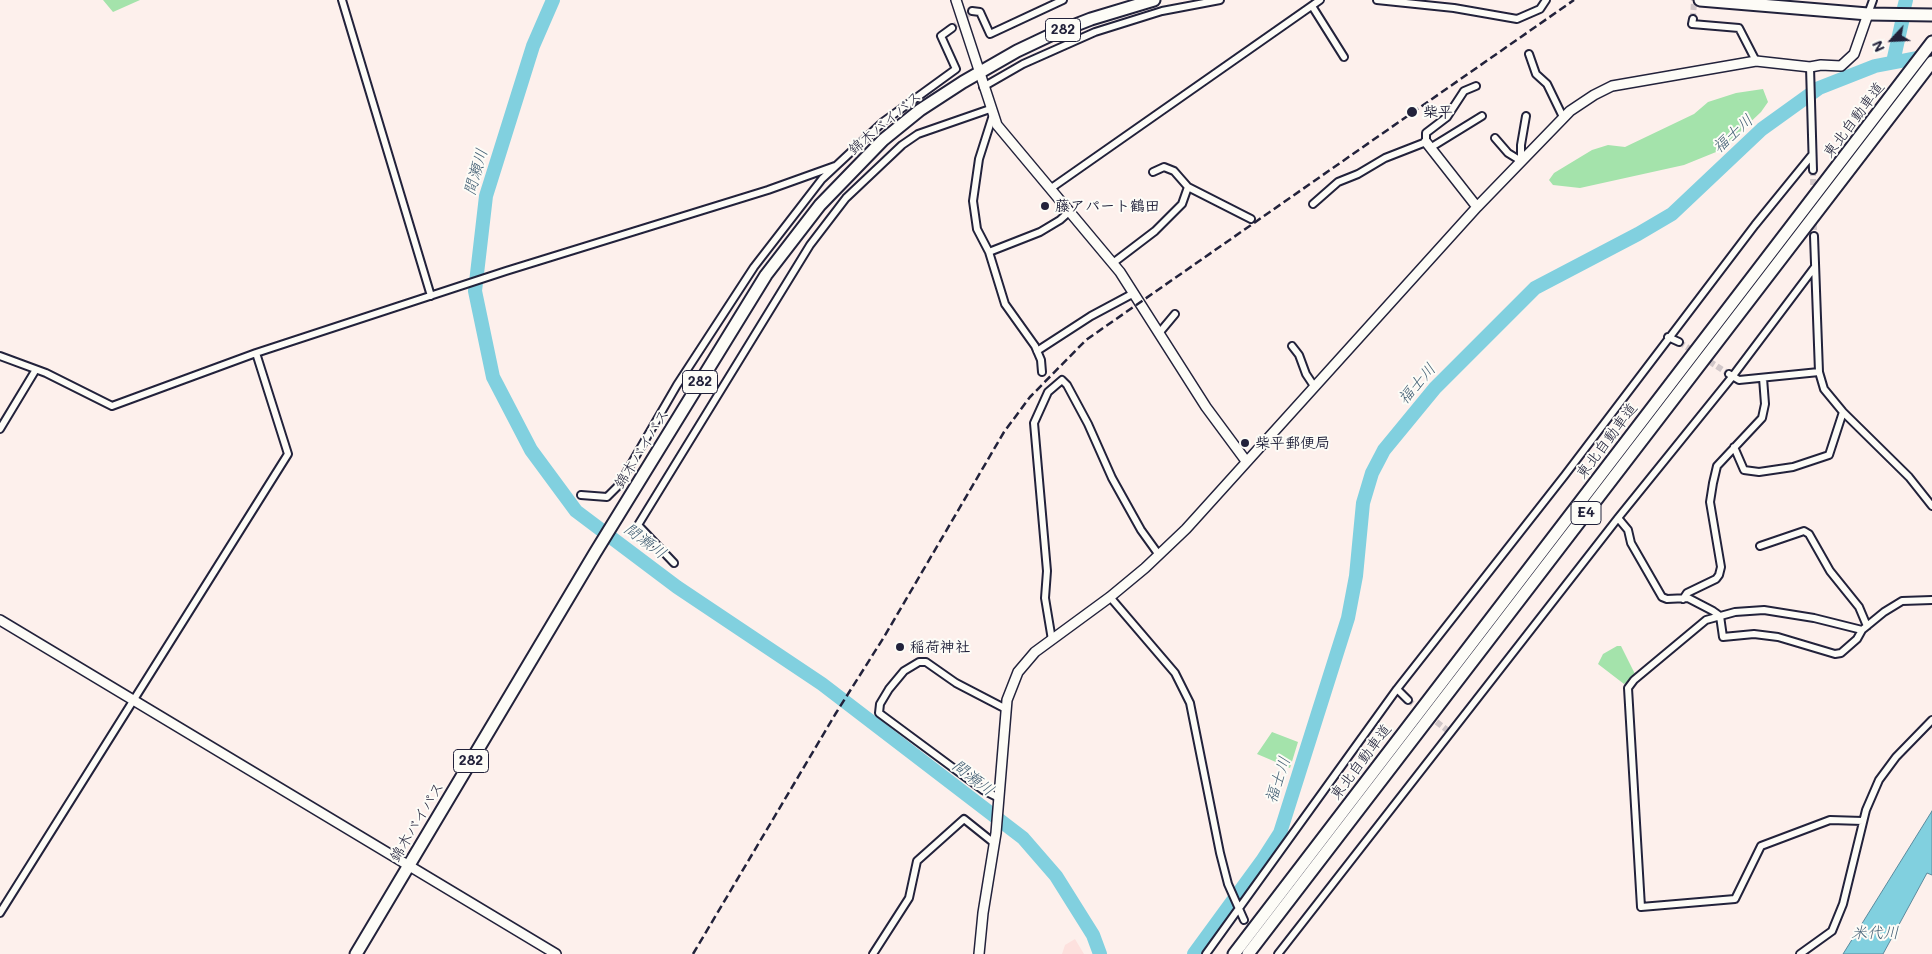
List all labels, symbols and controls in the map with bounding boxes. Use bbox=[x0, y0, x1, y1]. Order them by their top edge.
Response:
north arrow bbox=[1867, 15, 1917, 65]
road number: 282 bbox=[1046, 18, 1080, 42]
text: N bbox=[1867, 38, 1889, 55]
street label: 東北自動車道 bbox=[1820, 79, 1888, 161]
street label: 錦木バイパス bbox=[845, 87, 925, 159]
place label: 柴平 bbox=[1423, 103, 1453, 121]
marker: 柴平 bbox=[1405, 105, 1419, 119]
water label: 福士川 bbox=[1709, 111, 1757, 157]
water label: 間瀬川 bbox=[460, 146, 492, 198]
place label: 藤アパート鶴田 bbox=[1055, 197, 1160, 215]
marker: 藤アパート鶴田 bbox=[1039, 200, 1051, 212]
water label: 福士川 bbox=[1394, 360, 1440, 408]
road number: 282 bbox=[682, 371, 718, 394]
street label: 東北自動車道 bbox=[1573, 400, 1641, 482]
street label: 錦木バイパス bbox=[611, 406, 673, 492]
place label: 柴平郵便局 bbox=[1255, 434, 1330, 452]
marker: 柴平郵便局 bbox=[1239, 437, 1251, 449]
road number: E4 bbox=[1571, 502, 1601, 524]
water label: 間瀬川 bbox=[620, 519, 670, 563]
place label: 稲荷神社 bbox=[910, 638, 970, 656]
marker: 稲荷神社 bbox=[894, 641, 906, 653]
street label: 東北自動車道 bbox=[1327, 721, 1395, 803]
road number: 282 bbox=[454, 749, 488, 772]
water label: 福士川 bbox=[1261, 754, 1295, 806]
water label: 間瀬川 bbox=[948, 756, 998, 800]
street label: 錦木バイパス bbox=[386, 779, 448, 865]
water label: 米代川 bbox=[1851, 923, 1899, 943]

